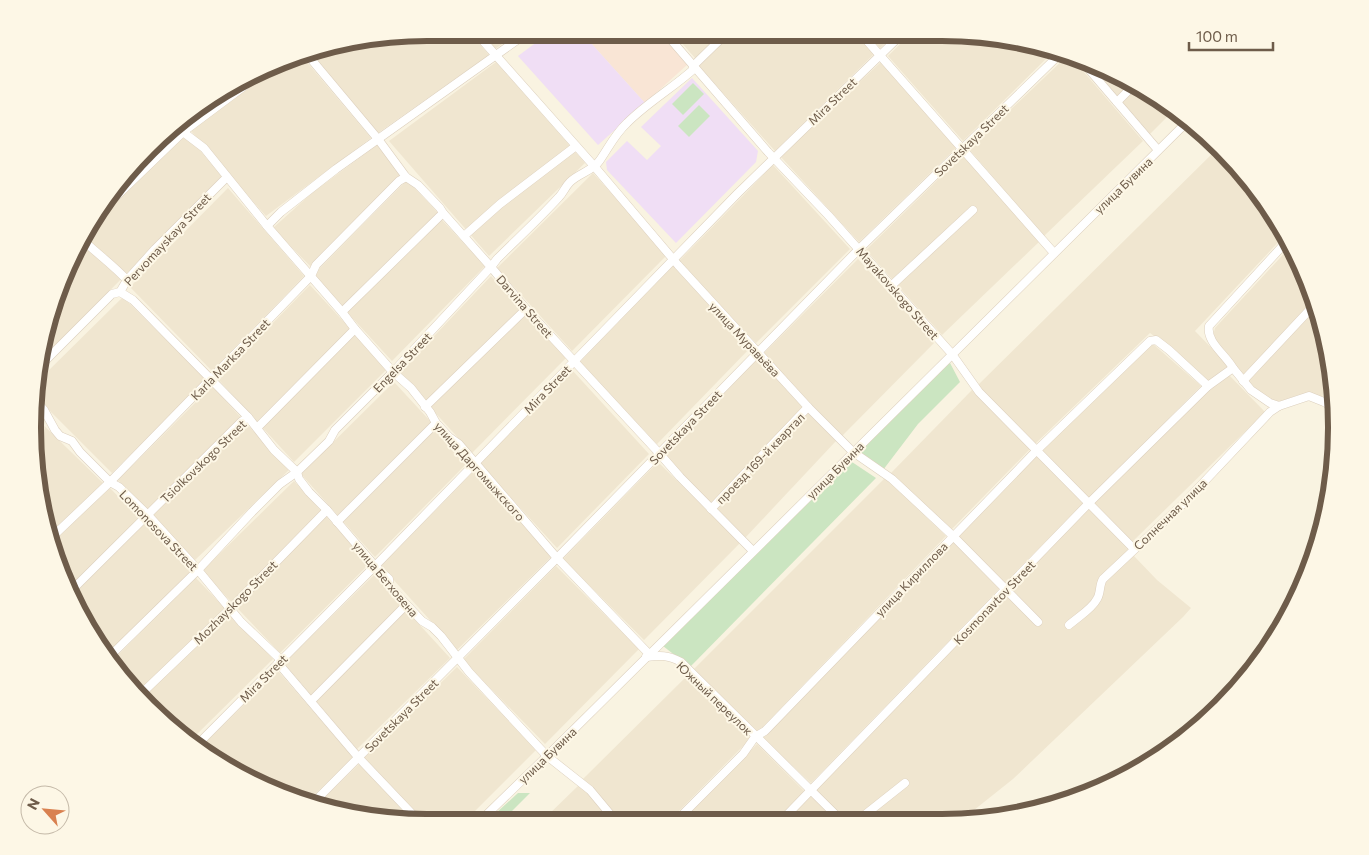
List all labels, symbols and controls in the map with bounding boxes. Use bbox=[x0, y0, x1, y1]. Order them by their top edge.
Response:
scale bar bbox=[1189, 20, 1273, 52]
text: 100 m bbox=[1196, 27, 1238, 45]
street label: Mira Street bbox=[805, 74, 859, 127]
street label: Sovetskaya Street bbox=[931, 101, 1011, 179]
street label: улица Бувина bbox=[1091, 154, 1155, 216]
street label: Pervomayskaya Street bbox=[121, 190, 213, 288]
street label: Mayakovskogo Street bbox=[854, 244, 942, 342]
street label: Darvina Street bbox=[494, 272, 556, 340]
street label: улица Муравьёва bbox=[707, 299, 783, 379]
street label: Karla Marksa Street bbox=[188, 315, 272, 403]
street label: Engelsa Street bbox=[370, 329, 434, 395]
street label: Mira Street bbox=[521, 362, 574, 416]
street label: Sovetskaya Street bbox=[646, 387, 724, 467]
street label: проезд 169-й квартал bbox=[713, 410, 807, 506]
street label: Tsiolkovskogo Street bbox=[157, 417, 249, 505]
street label: улица Даргомыжского bbox=[432, 419, 528, 523]
street label: улица Бувина bbox=[804, 439, 866, 501]
street label: Солнечная улица bbox=[1131, 476, 1209, 552]
street label: Lomonosova Street bbox=[117, 487, 201, 573]
street label: улица Бетховена bbox=[351, 539, 421, 619]
street label: улица Кириллова bbox=[872, 539, 950, 619]
street label: Mozhayskogo Street bbox=[190, 557, 280, 647]
street label: Kosmonavtov Street bbox=[950, 557, 1038, 647]
street label: Mira Street bbox=[236, 651, 290, 705]
street label: Южный переулок bbox=[674, 658, 756, 738]
street label: Sovetskaya Street bbox=[361, 675, 441, 755]
street label: улица Бувина bbox=[515, 724, 579, 786]
north arrow bbox=[20, 785, 70, 835]
text: N bbox=[23, 795, 43, 812]

